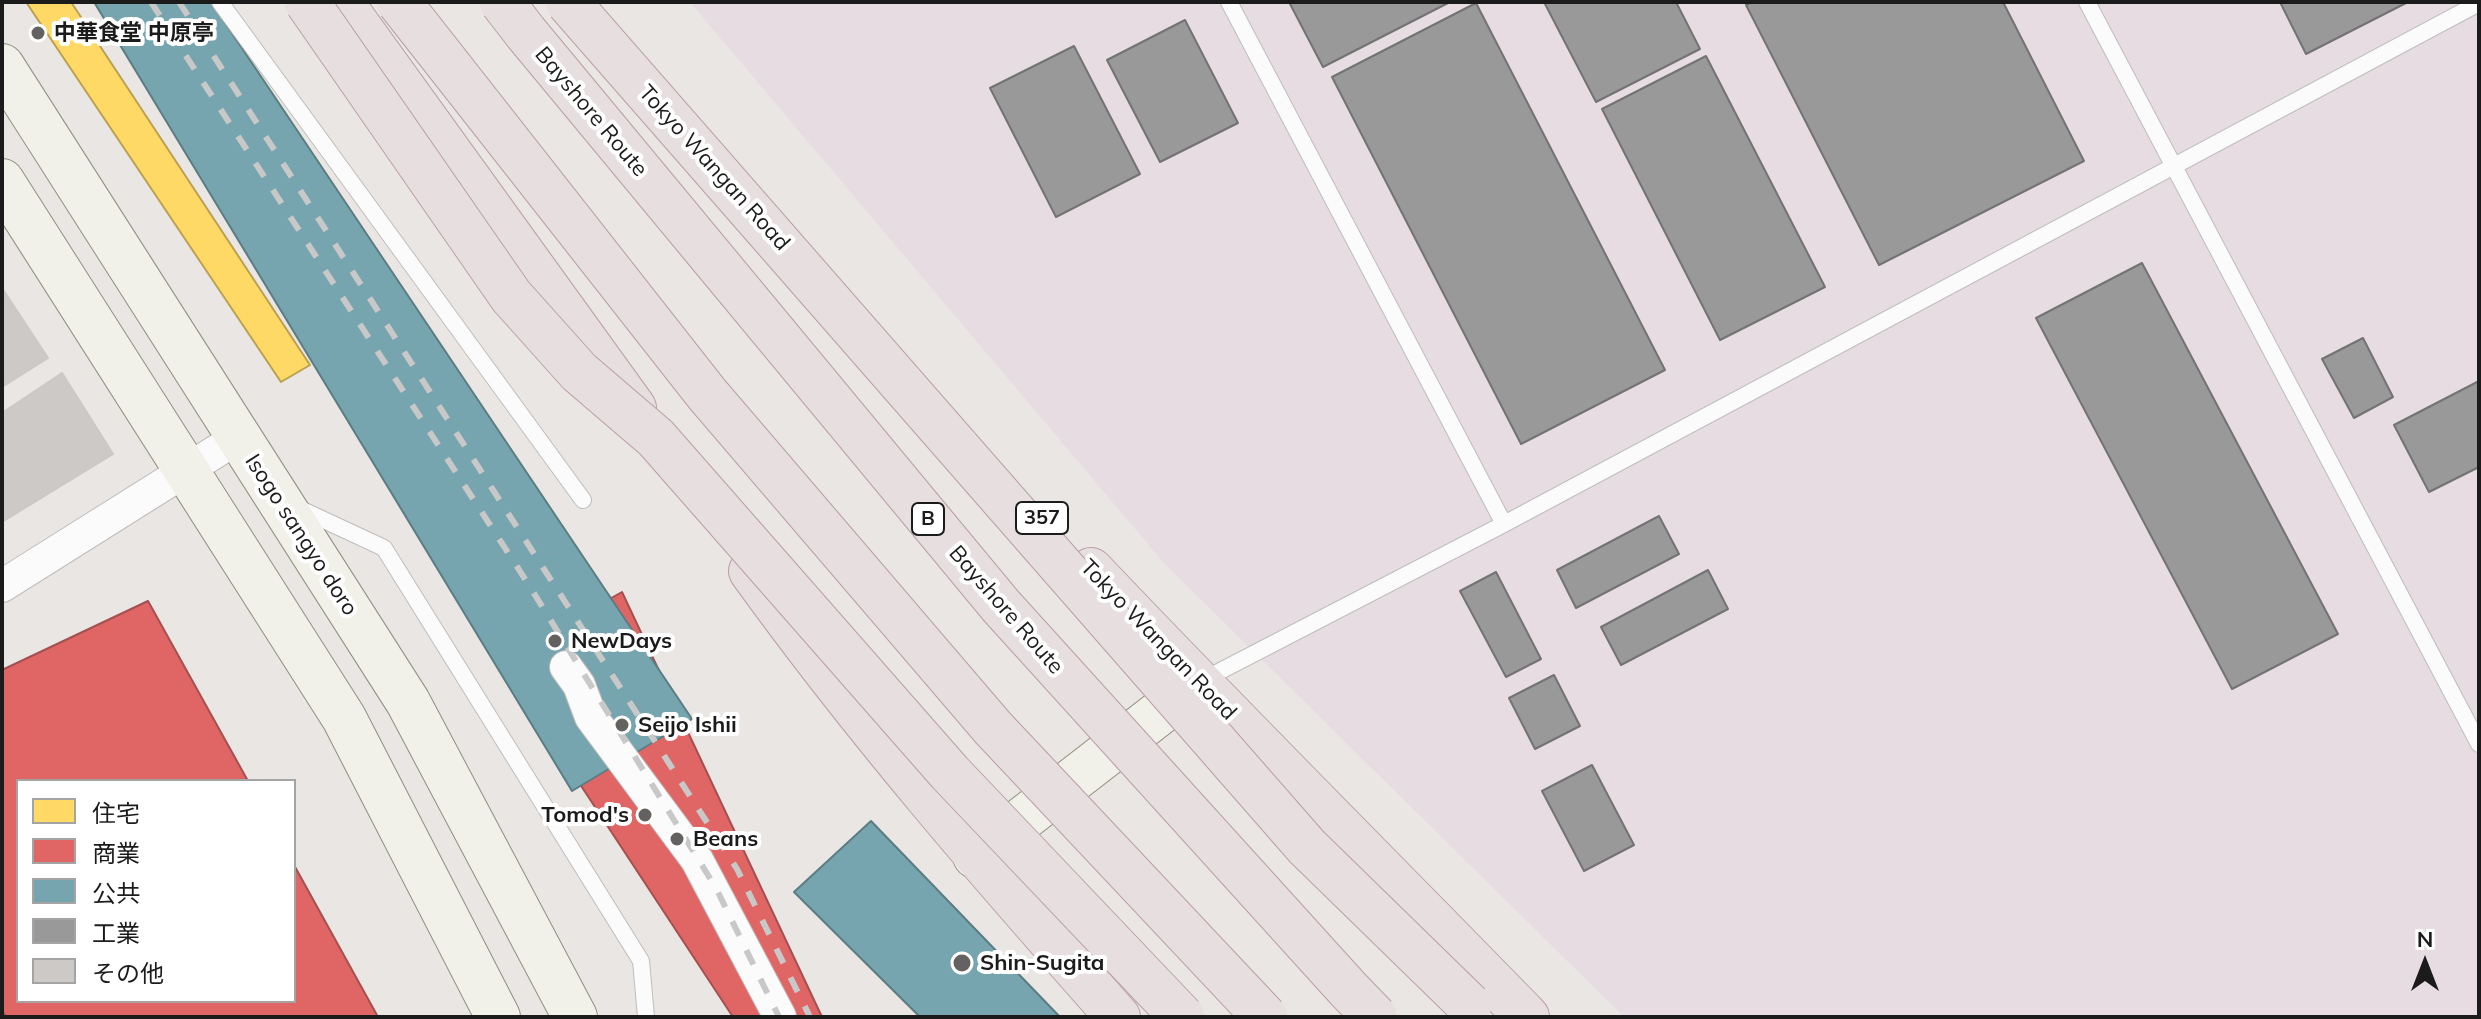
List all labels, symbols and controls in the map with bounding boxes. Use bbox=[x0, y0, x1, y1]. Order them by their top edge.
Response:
place label: 中華食堂 中原亭 bbox=[54, 20, 214, 46]
marker: 中華食堂 中原亭 bbox=[29, 24, 47, 42]
street label: Bayshore Route bbox=[529, 42, 653, 182]
street label: Tokyo Wangan Road bbox=[633, 80, 795, 256]
street label: Isogo sangyo doro bbox=[239, 449, 363, 621]
road number: 357 bbox=[1016, 502, 1068, 534]
road number: B bbox=[912, 503, 944, 535]
street label: Bayshore Route bbox=[943, 541, 1069, 679]
street label: Tokyo Wangan Road bbox=[1074, 554, 1242, 726]
place label: NewDays bbox=[571, 628, 672, 654]
marker: NewDays bbox=[546, 632, 564, 650]
place label: Seijo Ishii bbox=[638, 712, 737, 738]
marker: Seijo Ishii bbox=[613, 716, 631, 734]
legend bbox=[16, 779, 296, 1003]
text: 住宅 bbox=[92, 798, 140, 828]
place label: Tomod's bbox=[541, 802, 629, 828]
marker: Tomod's bbox=[636, 806, 654, 824]
place label: Beans bbox=[693, 826, 758, 852]
marker: Beans bbox=[668, 830, 686, 848]
text: 商業 bbox=[92, 838, 140, 868]
text: 公共 bbox=[92, 878, 140, 908]
text: 工業 bbox=[92, 918, 140, 948]
north arrow bbox=[2385, 923, 2465, 1003]
text: N bbox=[2417, 925, 2433, 953]
place label: Shin-Sugita bbox=[980, 950, 1104, 976]
marker: Shin-Sugita bbox=[951, 952, 973, 974]
text: その他 bbox=[92, 958, 164, 988]

